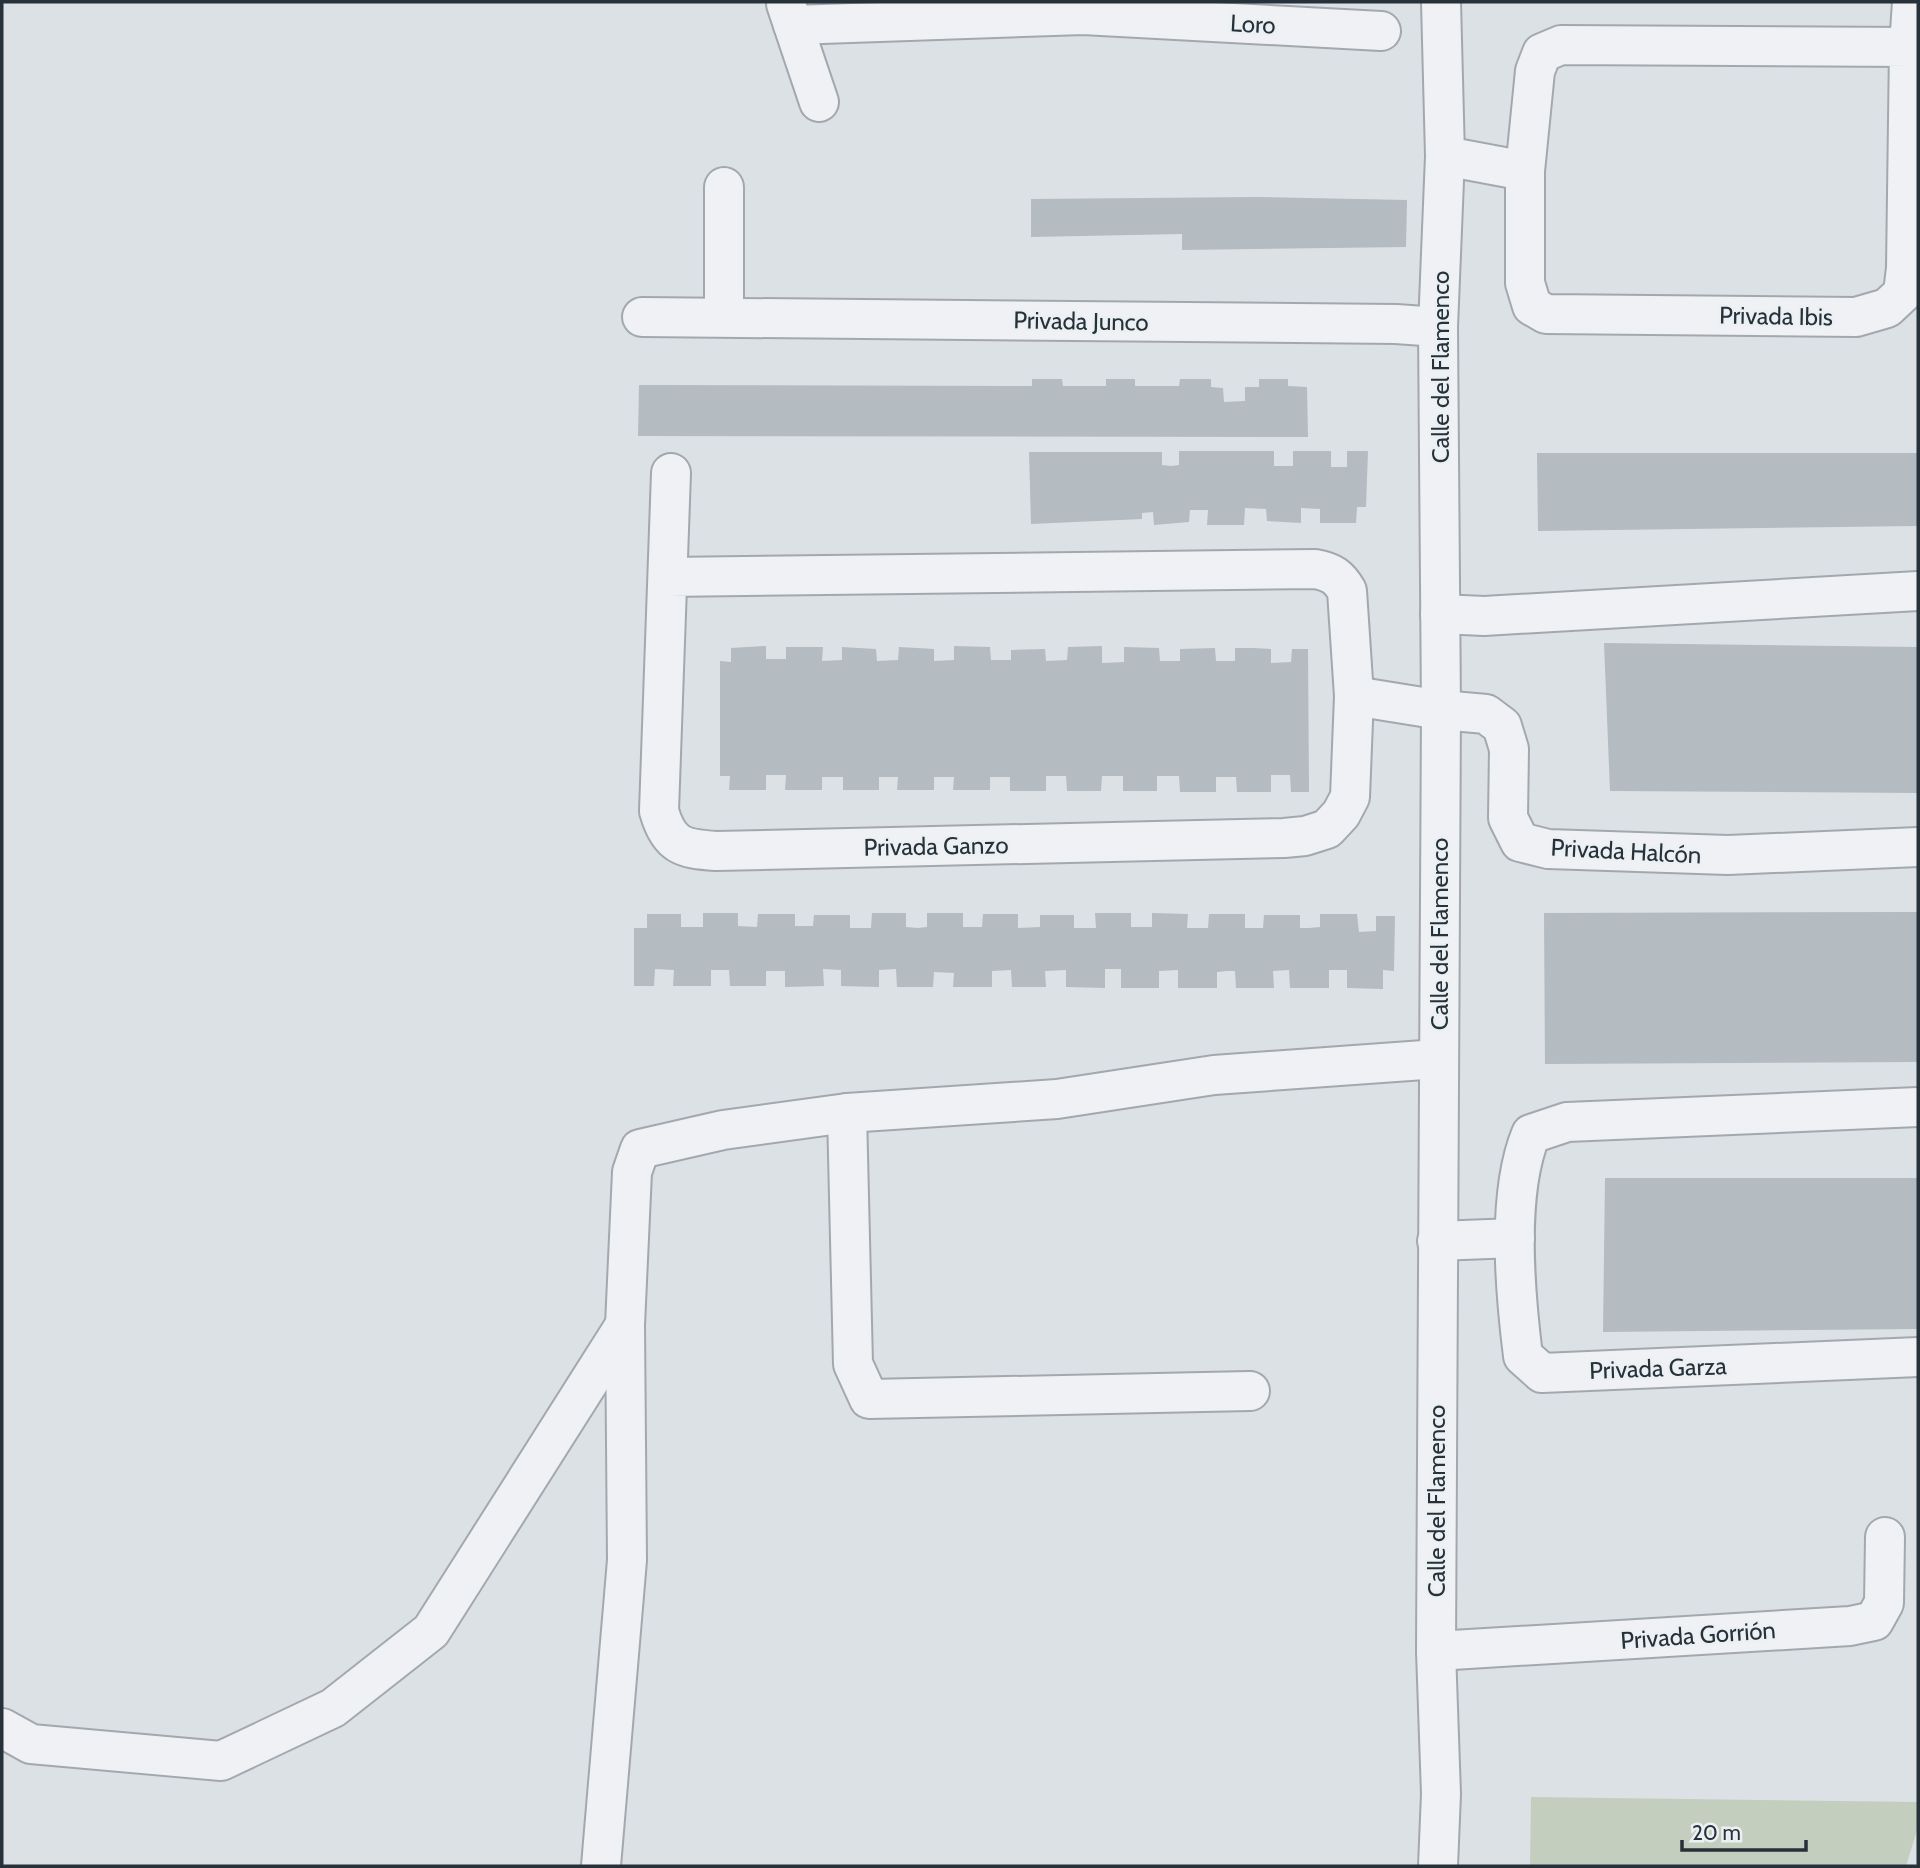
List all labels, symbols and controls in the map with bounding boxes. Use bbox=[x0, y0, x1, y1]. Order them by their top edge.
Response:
street label: Loro bbox=[1230, 8, 1276, 40]
street label: Calle del Flamenco bbox=[1426, 271, 1455, 463]
street label: Privada Ibis bbox=[1719, 301, 1833, 331]
street label: Privada Junco bbox=[1013, 305, 1149, 337]
street label: Privada Ganzo bbox=[863, 830, 1009, 862]
street label: Privada Halcón bbox=[1550, 833, 1702, 869]
street label: Calle del Flamenco bbox=[1425, 838, 1454, 1030]
street label: Privada Garza bbox=[1589, 1351, 1728, 1385]
street label: Calle del Flamenco bbox=[1422, 1405, 1451, 1597]
street label: Privada Gorrión bbox=[1619, 1615, 1777, 1655]
scale bar bbox=[1682, 1808, 1806, 1852]
text: 20 m bbox=[1692, 1820, 1741, 1845]

